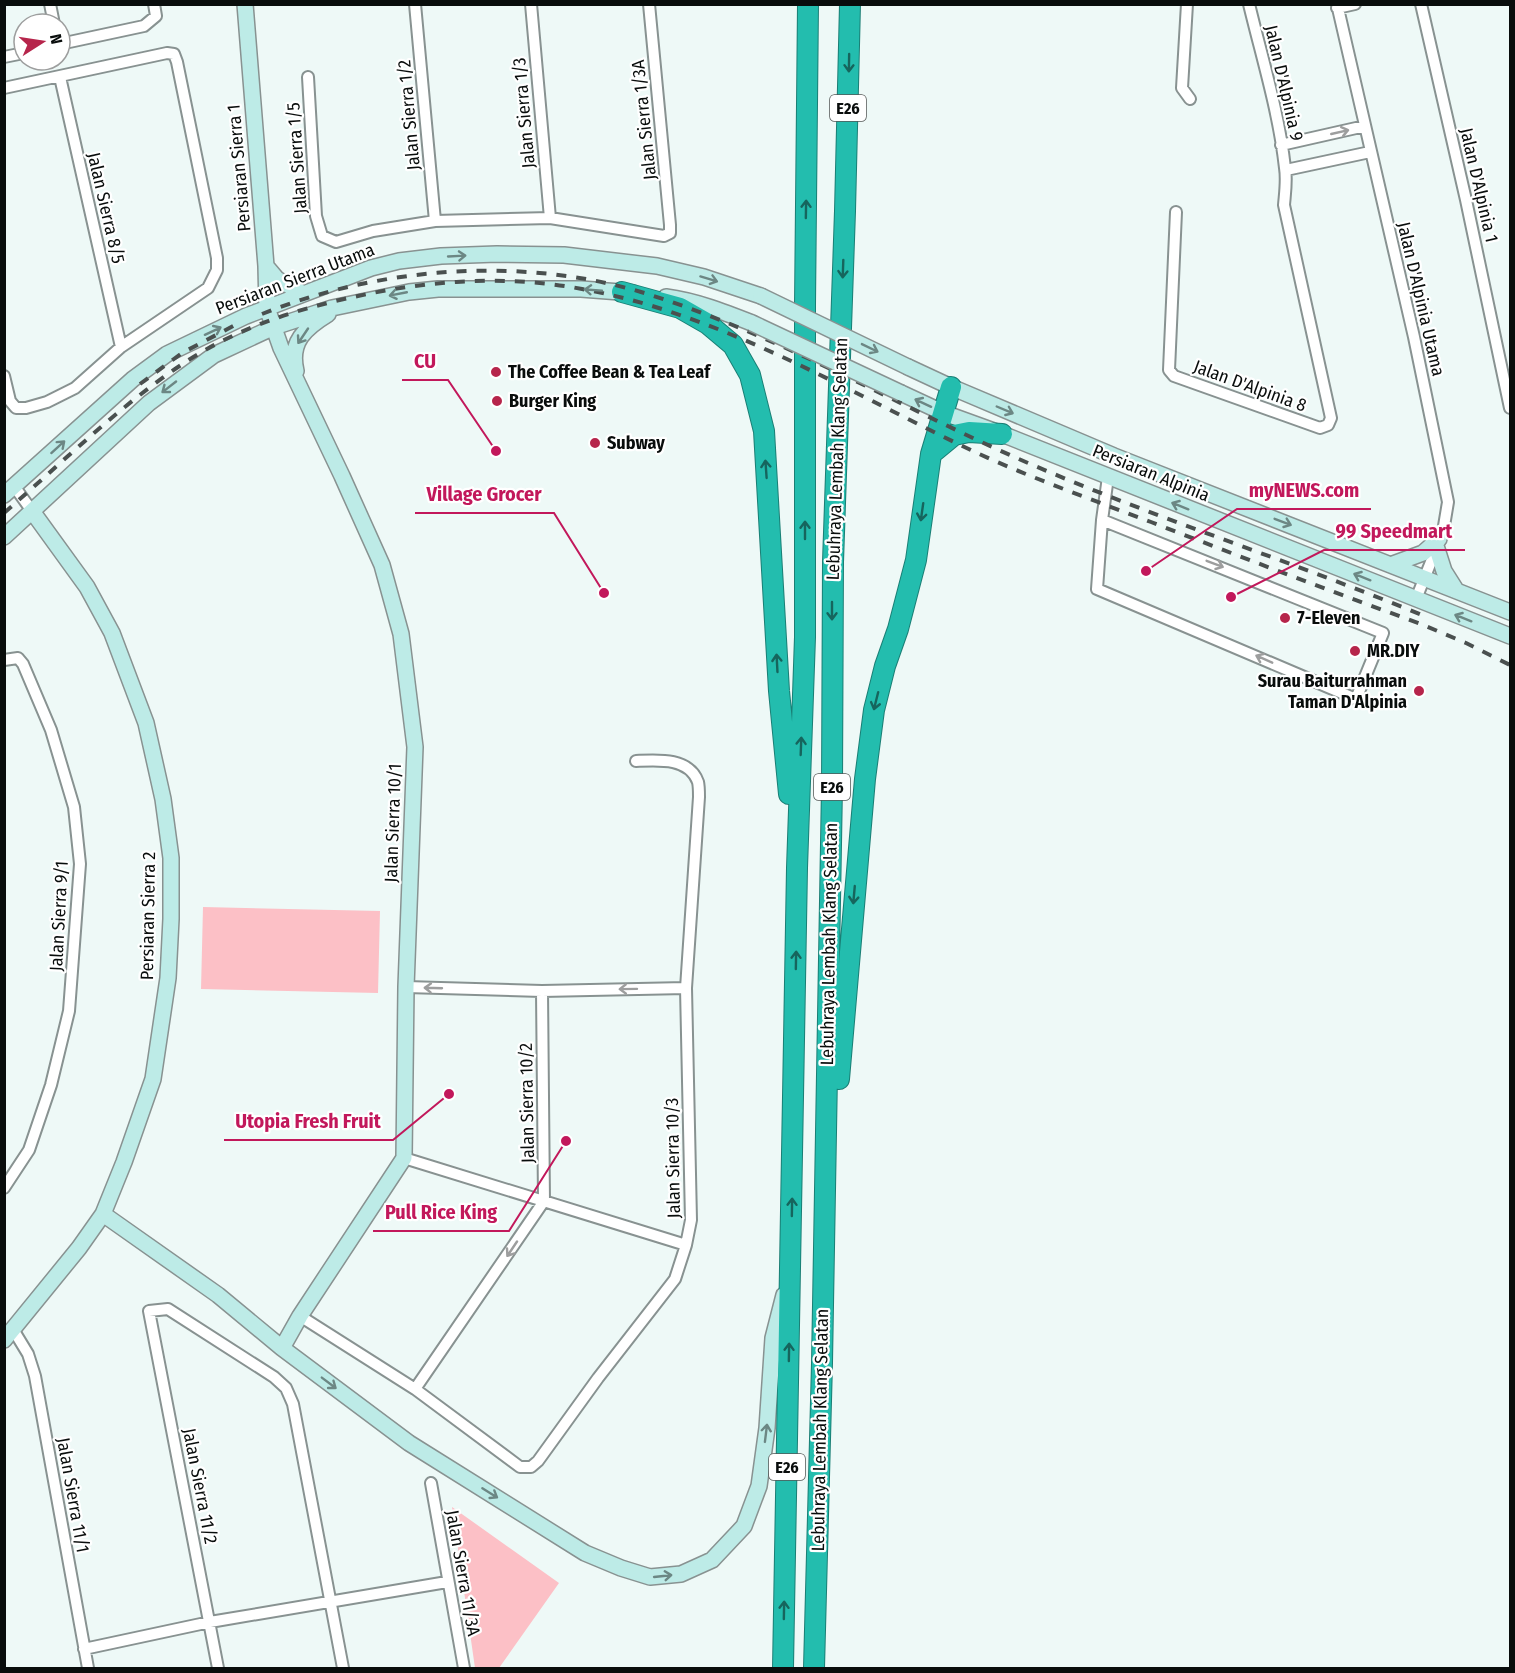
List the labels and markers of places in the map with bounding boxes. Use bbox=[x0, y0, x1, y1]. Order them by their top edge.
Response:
callout: CU bbox=[402, 342, 448, 380]
place label: The Coffee Bean & Tea Leaf bbox=[508, 361, 712, 383]
marker: The Coffee Bean & Tea Leaf bbox=[489, 365, 503, 379]
place label: Burger King bbox=[509, 390, 596, 412]
marker: Burger King bbox=[490, 394, 504, 408]
place label: Subway bbox=[607, 432, 665, 454]
marker: Subway bbox=[588, 436, 602, 450]
callout: myNEWS.com bbox=[1237, 471, 1371, 509]
callout: Village Grocer bbox=[415, 475, 554, 513]
callout: 99 Speedmart bbox=[1324, 512, 1465, 550]
place label: 7-Eleven bbox=[1297, 607, 1360, 629]
marker: 7-Eleven bbox=[1278, 611, 1292, 625]
place label: MR.DIY bbox=[1367, 640, 1420, 662]
marker: MR.DIY bbox=[1348, 644, 1362, 658]
place label: Surau Baiturrahman Taman D'Alpinia bbox=[1258, 670, 1407, 713]
marker: Surau Baiturrahman Taman D'Alpinia bbox=[1412, 684, 1426, 698]
callout: Utopia Fresh Fruit bbox=[224, 1102, 393, 1140]
callout: Pull Rice King bbox=[373, 1193, 509, 1231]

